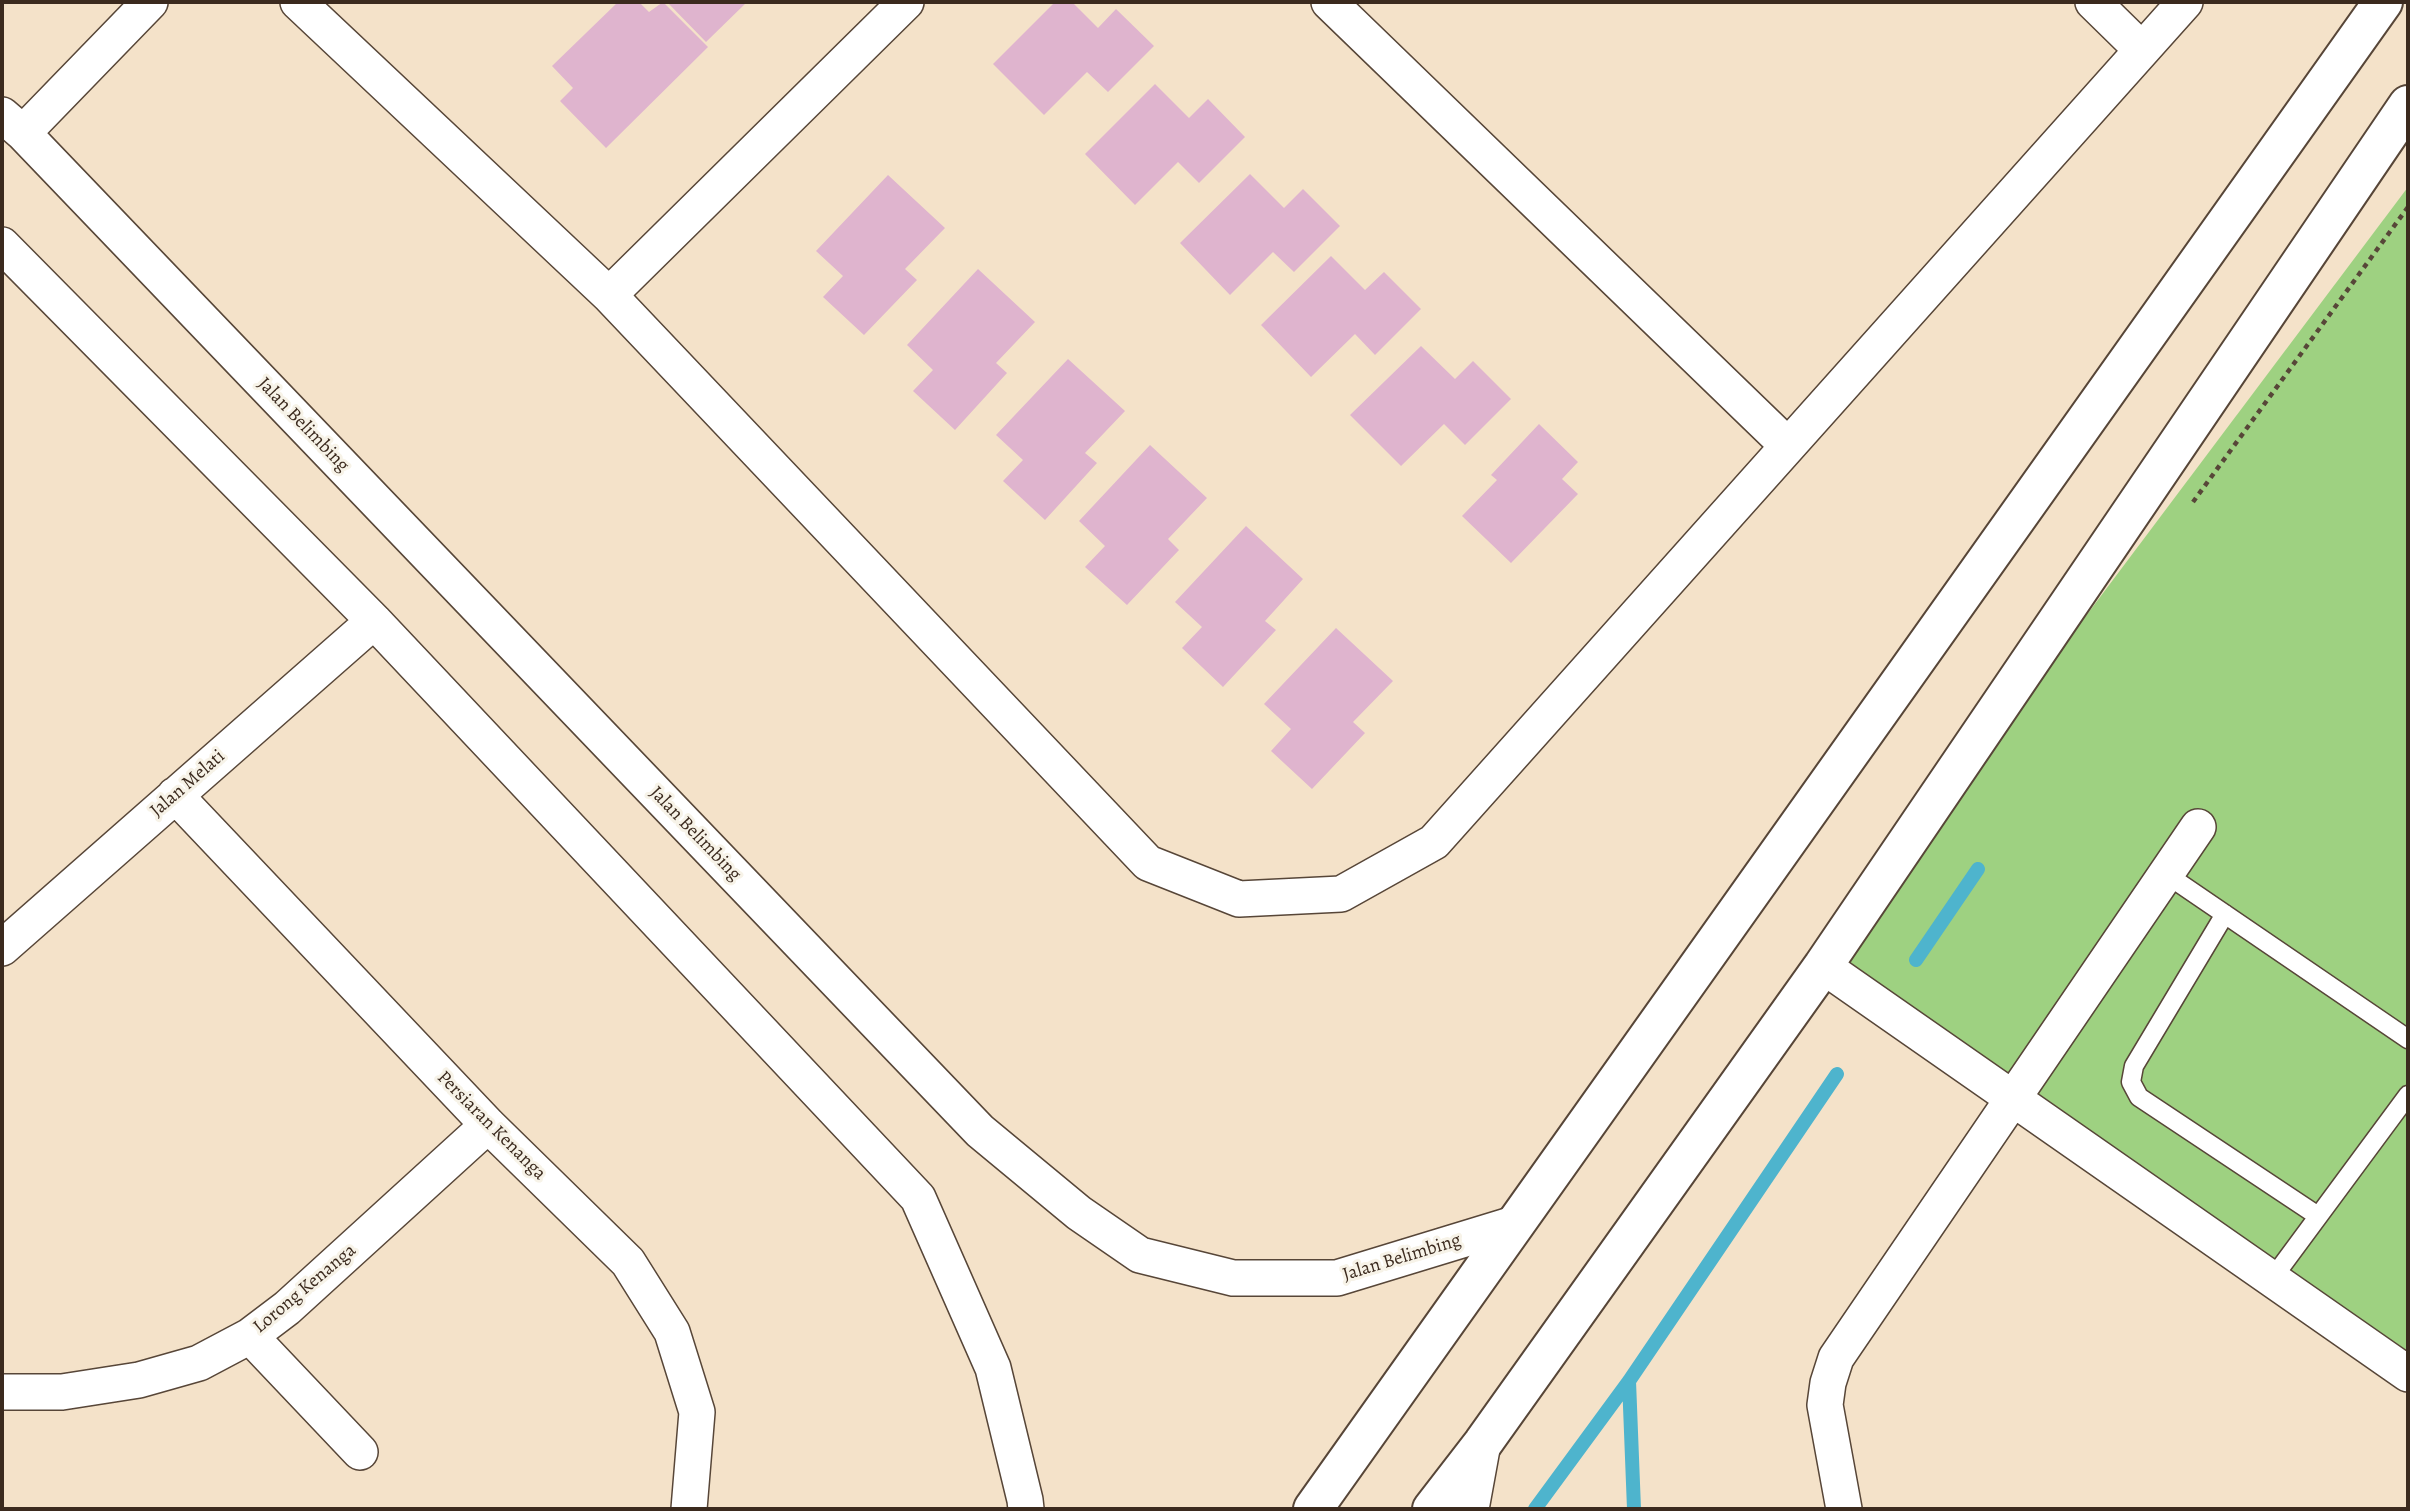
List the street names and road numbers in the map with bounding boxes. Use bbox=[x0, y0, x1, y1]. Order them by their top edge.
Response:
street label: Jalan Belimbing bbox=[252, 373, 354, 477]
street label: Jalan Melati bbox=[146, 745, 230, 823]
street label: Jalan Belimbing bbox=[644, 782, 746, 886]
street label: Persiaran Kenanga bbox=[432, 1067, 550, 1185]
street label: Jalan Belimbing bbox=[1340, 1229, 1464, 1287]
street label: Lorong Kenanga bbox=[249, 1239, 361, 1339]

